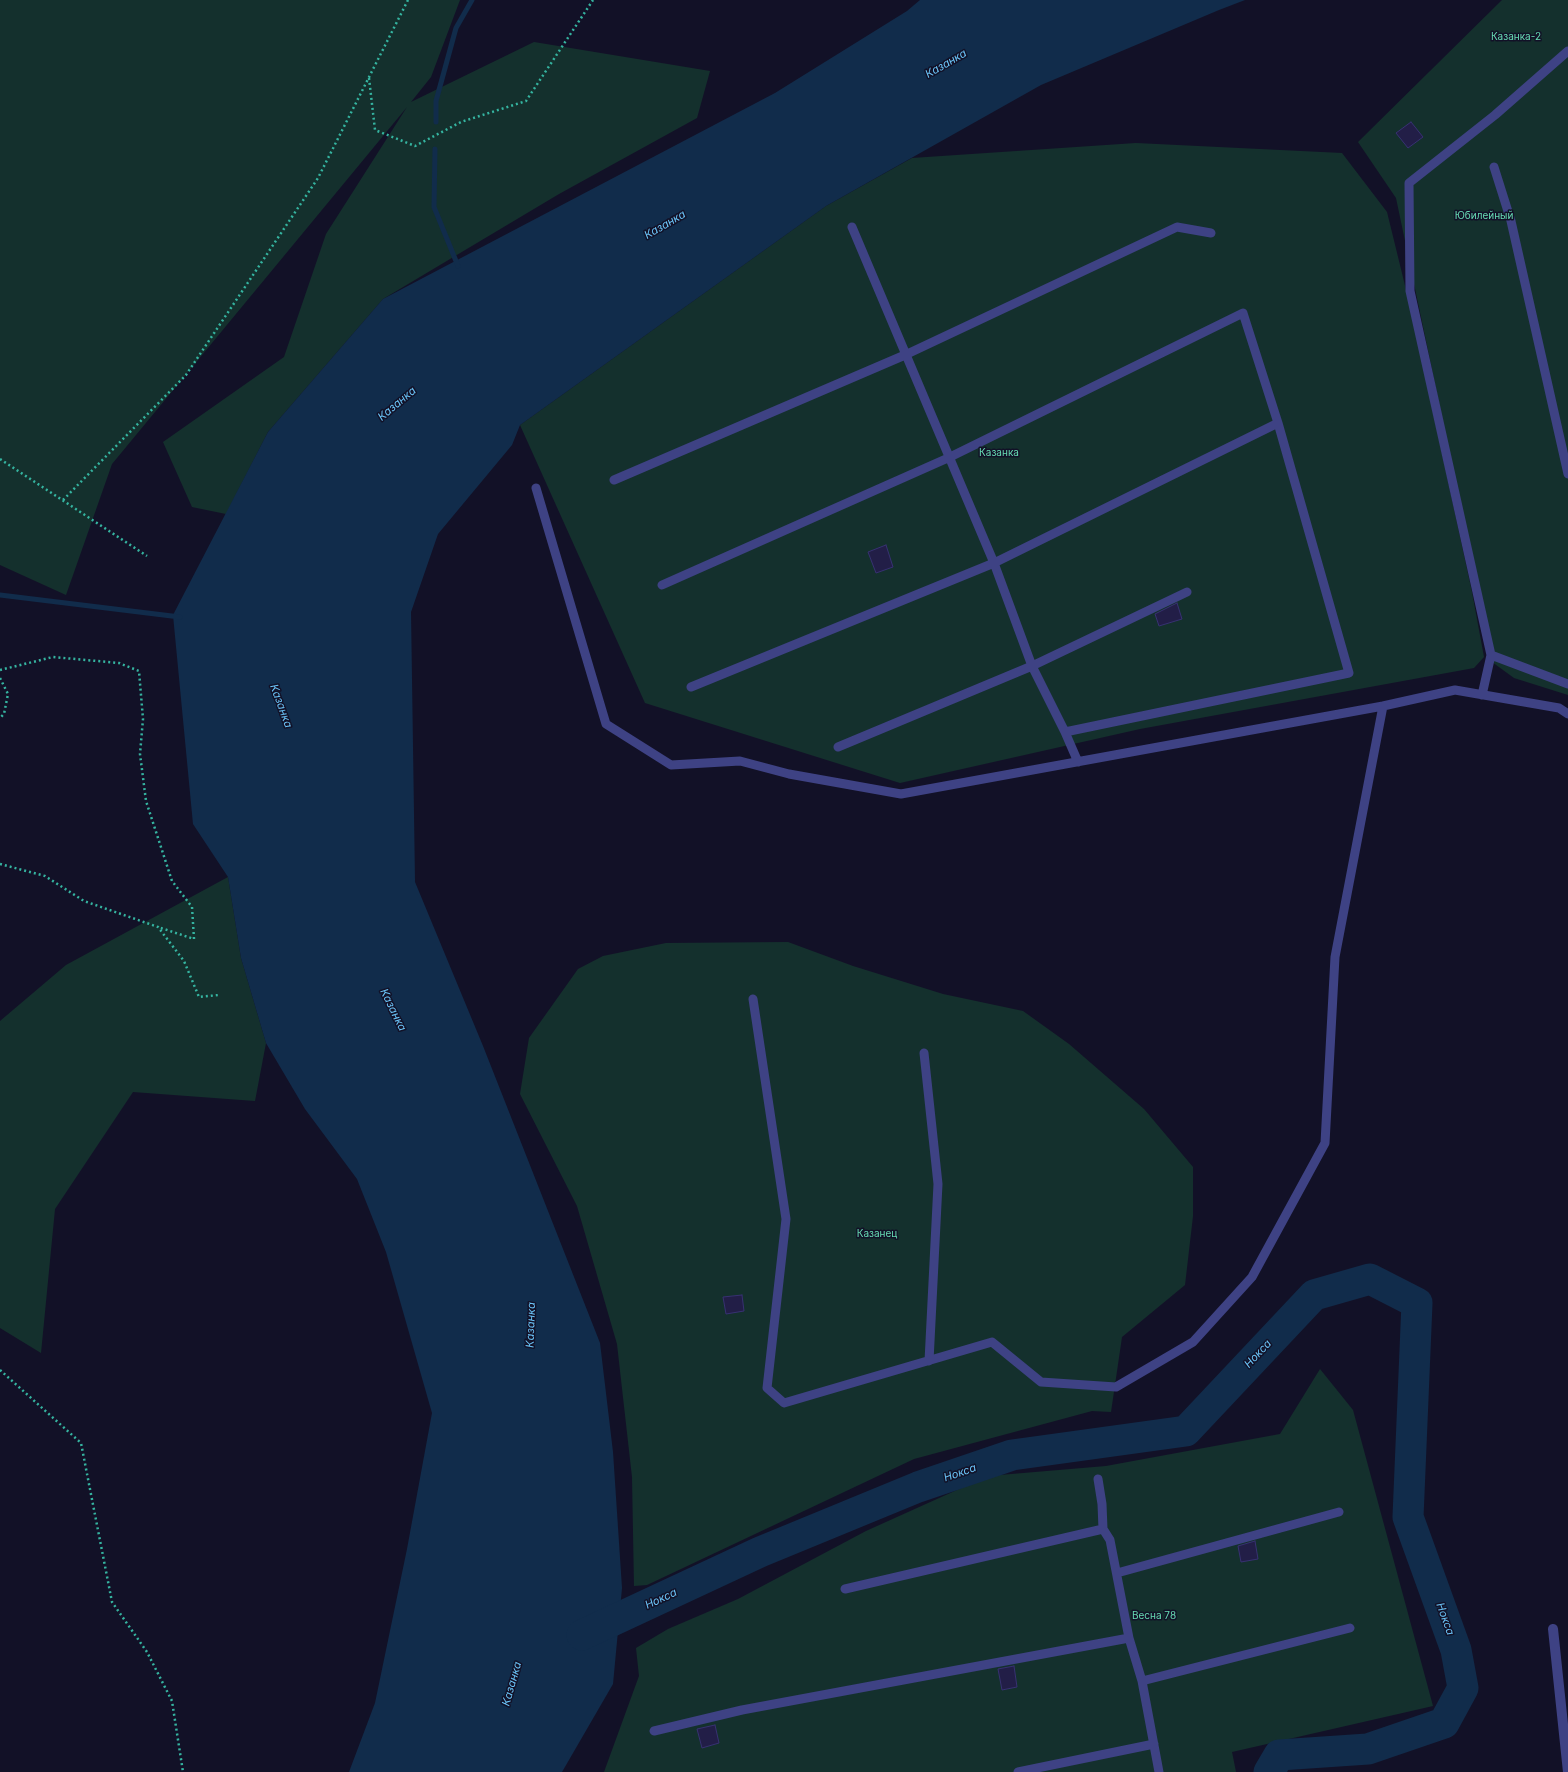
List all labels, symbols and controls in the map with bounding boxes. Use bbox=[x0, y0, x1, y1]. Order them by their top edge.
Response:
park label: Казанка-2 bbox=[1491, 31, 1541, 43]
water label: Казанка bbox=[923, 47, 969, 81]
water label: Казанка bbox=[642, 208, 688, 242]
park label: Юбилейный bbox=[1455, 210, 1513, 222]
water label: Казанка bbox=[375, 384, 419, 424]
park label: Казанка bbox=[979, 447, 1019, 459]
water label: Казанка bbox=[267, 682, 295, 730]
water label: Казанка bbox=[377, 987, 409, 1033]
park label: Казанец bbox=[857, 1228, 897, 1240]
water label: Казанка bbox=[524, 1302, 538, 1348]
water label: Нокса bbox=[1242, 1337, 1274, 1371]
water label: Нокса bbox=[942, 1461, 978, 1485]
water label: Нокса bbox=[643, 1586, 679, 1612]
water label: Нокса bbox=[1433, 1601, 1457, 1637]
park label: Весна 78 bbox=[1132, 1610, 1176, 1622]
water label: Казанка bbox=[499, 1660, 525, 1708]

